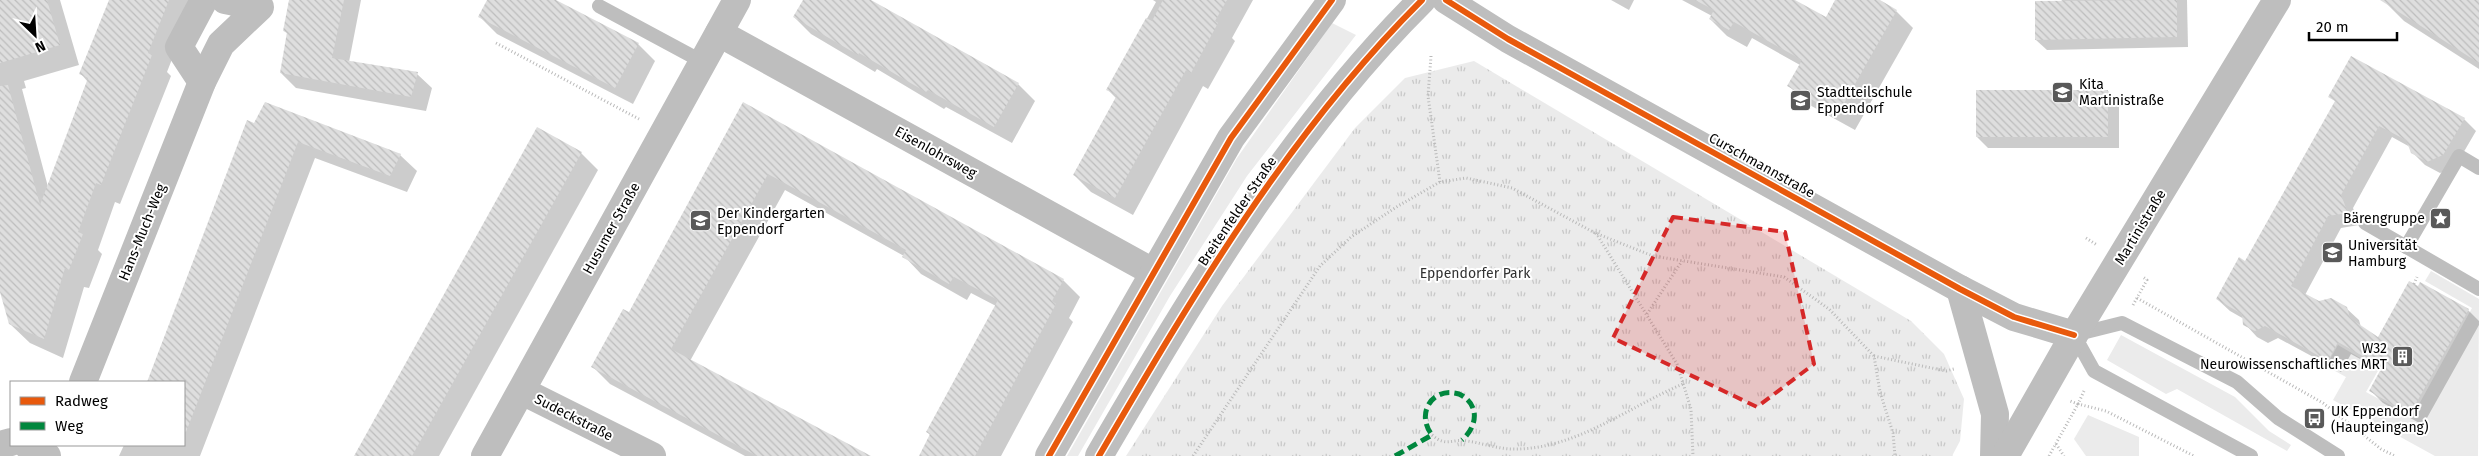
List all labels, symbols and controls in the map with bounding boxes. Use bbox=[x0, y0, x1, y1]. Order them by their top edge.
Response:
north arrow bbox=[10, 10, 60, 60]
scale bar bbox=[2309, 10, 2396, 42]
text: 20 m bbox=[2316, 18, 2349, 36]
text: N bbox=[32, 37, 48, 56]
place label: Kita Martinistraße bbox=[2079, 76, 2164, 109]
school or university icon: Kita Martinistraße bbox=[2051, 80, 2075, 104]
place label: Stadtteilschule Eppendorf bbox=[1817, 84, 1912, 117]
school or university icon: Stadtteilschule Eppendorf bbox=[1789, 88, 1813, 112]
street label: Eisenlohrsweg bbox=[892, 123, 980, 182]
street label: Curschmannstraße bbox=[1706, 129, 1818, 202]
street label: Breitenfelder Straße bbox=[1195, 153, 1280, 269]
street label: Husumer Straße bbox=[579, 179, 644, 277]
street label: Hans-Much-Weg bbox=[115, 180, 170, 283]
street label: Martinistraße bbox=[2111, 186, 2170, 268]
place label: Der Kindergarten Eppendorf bbox=[717, 205, 825, 238]
place icon: Bärengruppe bbox=[2429, 206, 2453, 230]
school or university icon: Der Kindergarten Eppendorf bbox=[689, 209, 713, 233]
place label: Bärengruppe bbox=[2343, 210, 2425, 227]
place label: Universität Hamburg bbox=[2348, 237, 2418, 270]
school or university icon: Universität Hamburg bbox=[2320, 241, 2344, 265]
park label: Eppendorfer Park bbox=[1420, 265, 1531, 282]
place label: W32 Neurowissenschaftliches MRT bbox=[2200, 340, 2388, 373]
building icon: W32 Neurowissenschaftliches MRT bbox=[2391, 344, 2415, 368]
legend bbox=[10, 381, 185, 446]
street label: Sudeckstraße bbox=[532, 390, 616, 444]
text: Radweg bbox=[55, 392, 108, 410]
place label: UK Eppendorf (Haupteingang) bbox=[2331, 403, 2428, 436]
bus stop icon: UK Eppendorf (Haupteingang) bbox=[2303, 407, 2327, 431]
text: Weg bbox=[55, 417, 83, 435]

